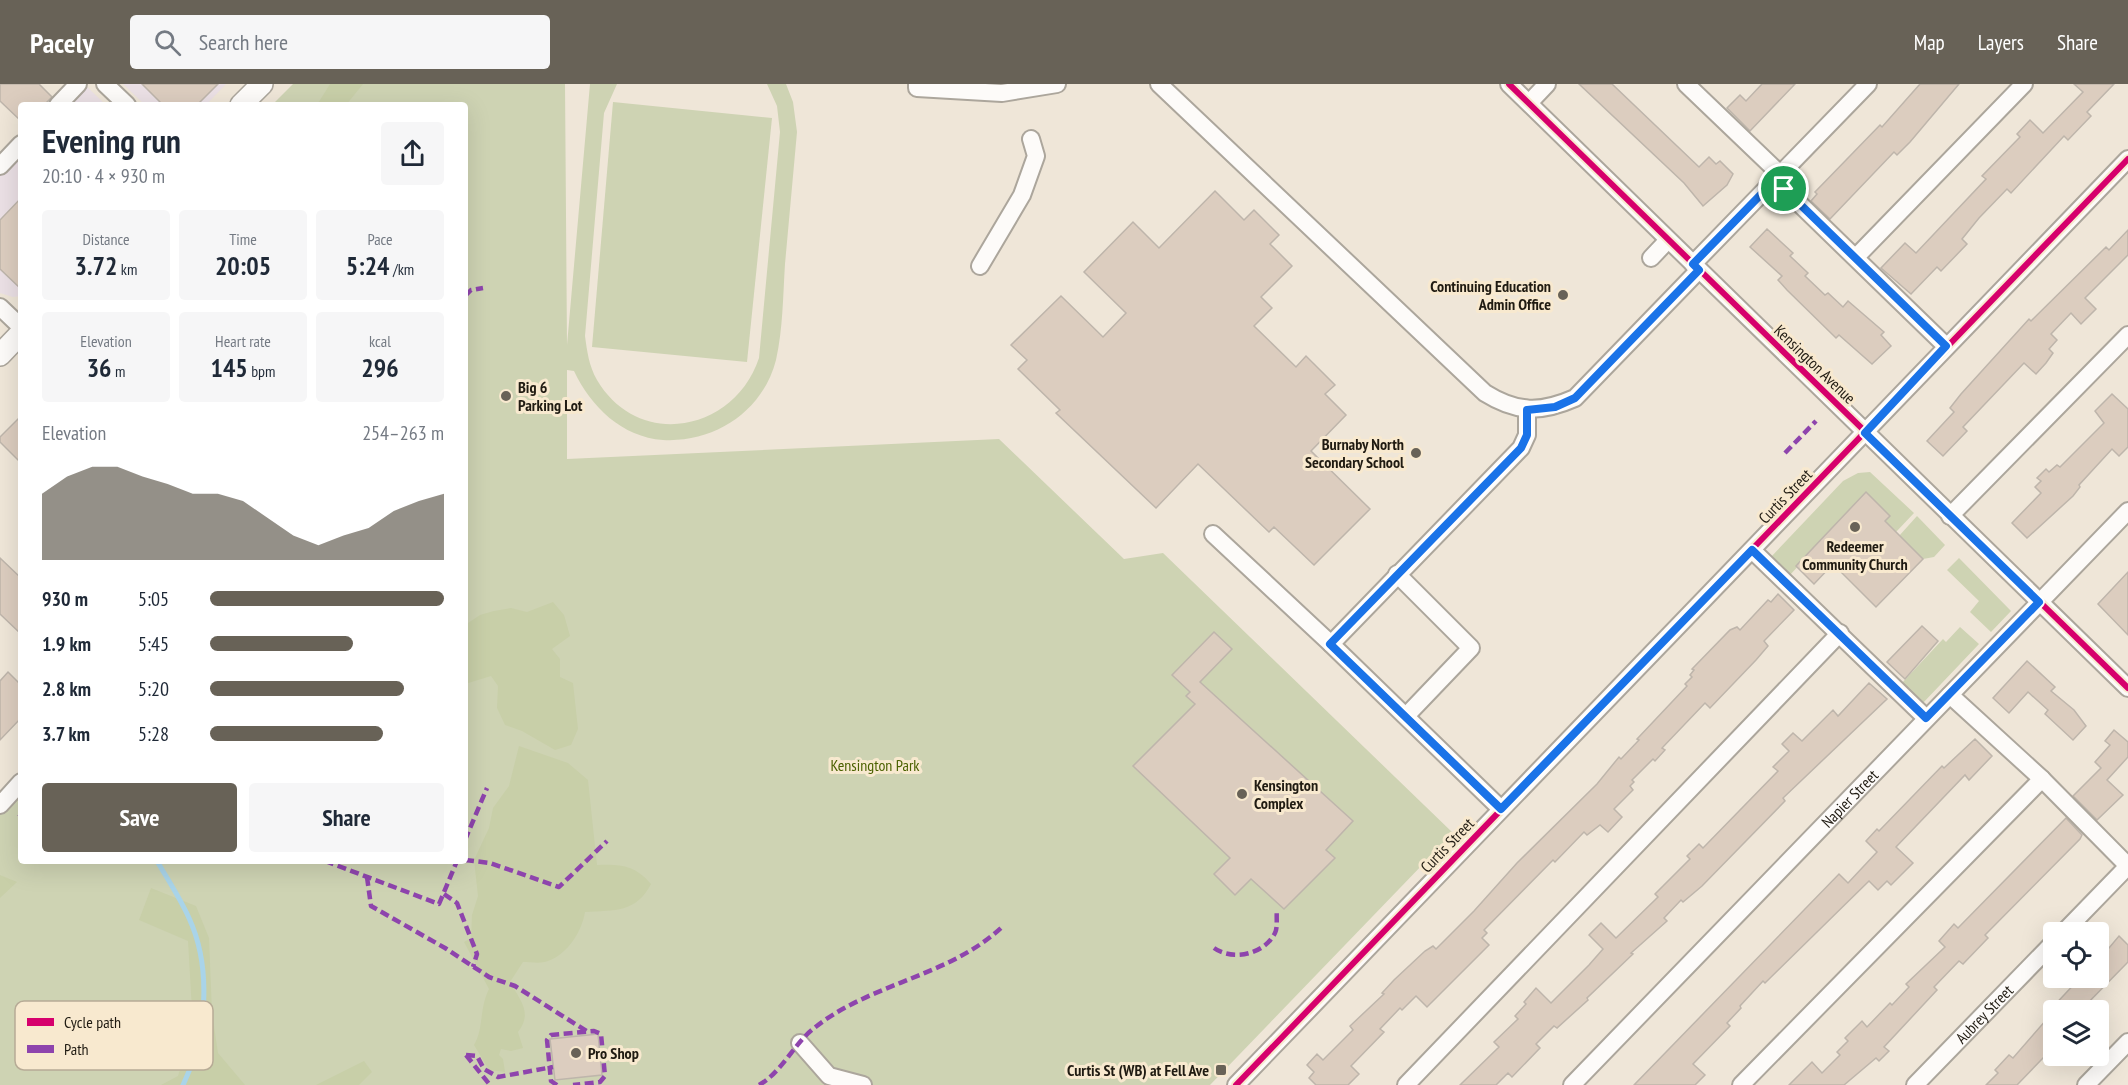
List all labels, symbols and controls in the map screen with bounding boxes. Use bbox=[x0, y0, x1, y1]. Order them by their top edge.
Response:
search box bbox=[130, 15, 550, 69]
text: Pacely bbox=[30, 24, 94, 61]
icon: search bbox=[151, 26, 184, 59]
text: Search here bbox=[199, 28, 288, 56]
text: Map bbox=[1914, 29, 1945, 56]
text: Layers bbox=[1978, 29, 2024, 56]
text: Share bbox=[2057, 29, 2098, 56]
text: Evening run bbox=[42, 119, 181, 162]
button: share bbox=[381, 122, 444, 185]
text: 20:10 · 4 × 930 m bbox=[42, 163, 165, 189]
pin bbox=[1758, 163, 1809, 214]
icon: arrive bbox=[1767, 172, 1800, 205]
text: Distance bbox=[82, 229, 130, 249]
text: Time bbox=[229, 229, 257, 249]
text: Pace bbox=[367, 229, 393, 249]
text: 3.72 bbox=[75, 249, 117, 282]
text: 20:05 bbox=[215, 249, 271, 282]
text: 5:24 bbox=[346, 249, 390, 282]
text: km bbox=[117, 259, 137, 279]
text: /km bbox=[390, 259, 414, 279]
place label: Continuing Education Admin Office bbox=[1430, 276, 1551, 314]
marker: Continuing Education Admin Office bbox=[1556, 288, 1570, 302]
street label: Kensington Avenue bbox=[1770, 320, 1860, 408]
text: Elevation bbox=[80, 331, 132, 351]
text: Heart rate bbox=[215, 331, 271, 351]
text: kcal bbox=[369, 331, 391, 351]
text: 36 bbox=[87, 351, 112, 384]
text: 145 bbox=[210, 351, 248, 384]
text: 296 bbox=[361, 351, 399, 384]
text: m bbox=[112, 361, 125, 381]
text: bpm bbox=[248, 361, 276, 381]
place label: Big 6 Parking Lot bbox=[518, 377, 583, 415]
marker: Big 6 Parking Lot bbox=[499, 389, 513, 403]
text: Elevation bbox=[42, 420, 106, 446]
text: 254–263 m bbox=[362, 420, 444, 446]
place label: Burnaby North Secondary School bbox=[1305, 434, 1404, 472]
marker: Burnaby North Secondary School bbox=[1409, 446, 1423, 460]
street label: Curtis Street bbox=[1754, 464, 1816, 528]
marker: Redeemer Community Church bbox=[1848, 520, 1862, 534]
place label: Redeemer Community Church bbox=[1802, 536, 1908, 574]
text: 930 m bbox=[42, 586, 88, 612]
text: 5:05 bbox=[138, 586, 169, 612]
text: 1.9 km bbox=[42, 631, 91, 657]
text: 5:45 bbox=[138, 631, 169, 657]
text: 2.8 km bbox=[42, 676, 91, 702]
text: 5:20 bbox=[138, 676, 169, 702]
text: 3.7 km bbox=[42, 721, 90, 747]
text: 5:28 bbox=[138, 721, 169, 747]
park label: Kensington Park bbox=[830, 755, 920, 775]
street label: Napier Street bbox=[1817, 765, 1883, 832]
place label: Kensington Complex bbox=[1254, 775, 1318, 813]
button: Save bbox=[42, 783, 237, 852]
button: Share bbox=[249, 783, 444, 852]
marker: Kensington Complex bbox=[1235, 787, 1249, 801]
street label: Curtis Street bbox=[1416, 813, 1478, 877]
map controls bbox=[2043, 922, 2109, 1066]
button: locate bbox=[2043, 922, 2109, 988]
street label: Aubrey Street bbox=[1951, 980, 2017, 1048]
button: layers bbox=[2043, 1000, 2109, 1066]
legend bbox=[15, 1001, 213, 1070]
text: Cycle path bbox=[64, 1012, 121, 1032]
text: Path bbox=[64, 1039, 89, 1059]
place label: Pro Shop bbox=[588, 1043, 639, 1063]
marker: Pro Shop bbox=[569, 1046, 583, 1060]
place label: Curtis St (WB) at Fell Ave bbox=[1067, 1060, 1209, 1080]
marker: Curtis St (WB) at Fell Ave bbox=[1214, 1063, 1228, 1077]

